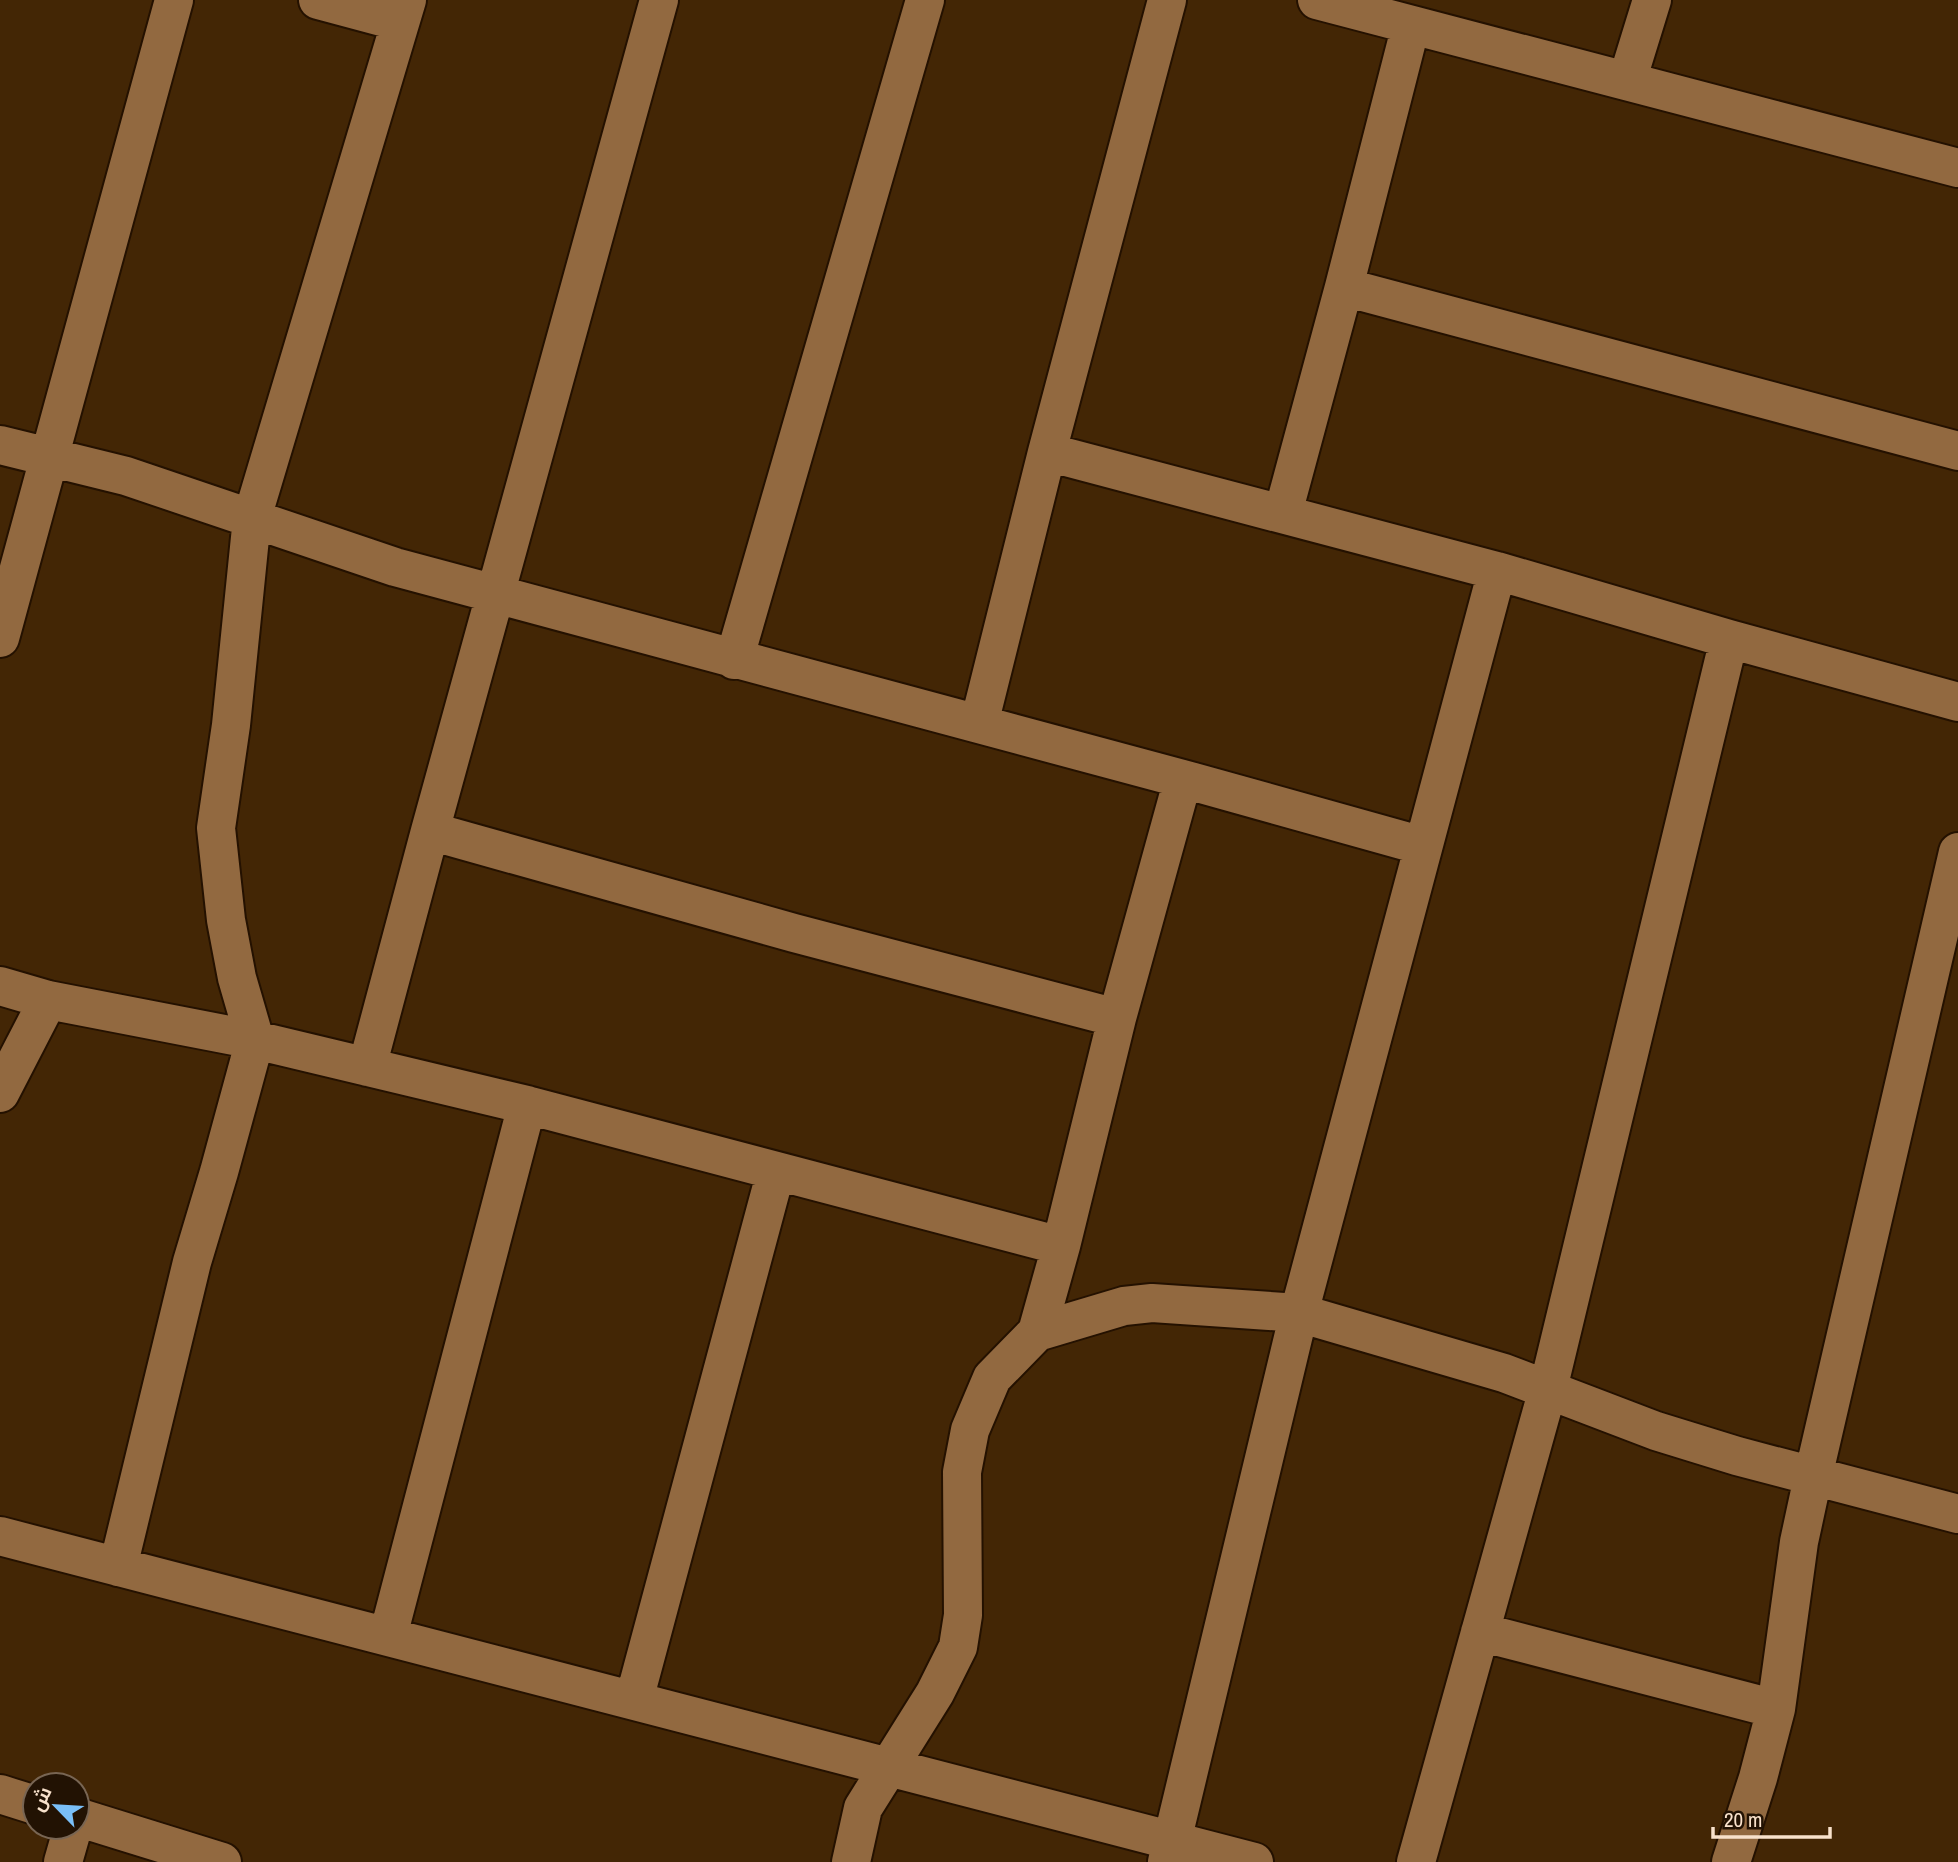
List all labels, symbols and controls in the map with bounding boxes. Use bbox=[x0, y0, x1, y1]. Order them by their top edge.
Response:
north arrow bbox=[21, 1771, 91, 1841]
text: ش bbox=[24, 1782, 58, 1815]
scale bar bbox=[1713, 1796, 1830, 1840]
text: 20 m bbox=[1724, 1805, 1762, 1834]

